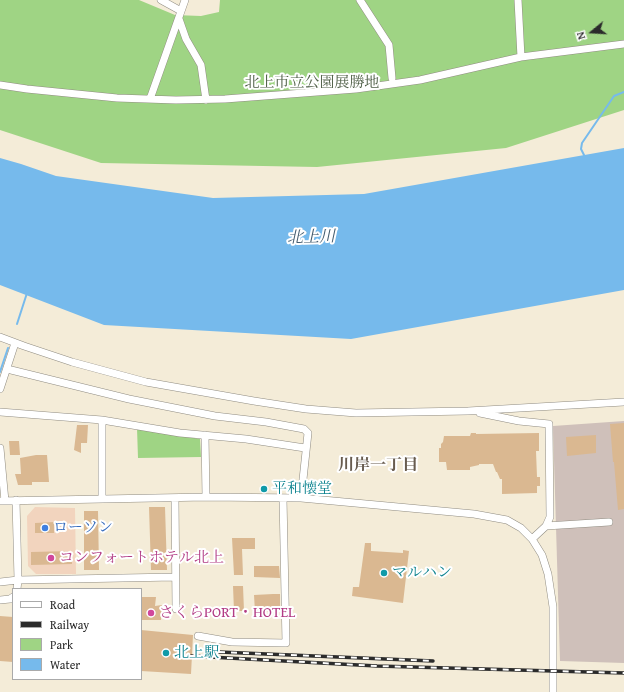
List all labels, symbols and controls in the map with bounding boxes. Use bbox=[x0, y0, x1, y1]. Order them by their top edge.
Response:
north arrow bbox=[572, 12, 612, 52]
text: N bbox=[572, 30, 589, 42]
park label: 北上市立公園展勝地 bbox=[245, 74, 379, 92]
water label: 北上川 bbox=[287, 228, 335, 248]
district label: 川岸一丁目 bbox=[338, 456, 418, 476]
place label: 平和懐堂 bbox=[272, 480, 332, 498]
marker: 平和懐堂 bbox=[259, 484, 269, 494]
place label: ローソン bbox=[53, 519, 113, 537]
marker: ローソン bbox=[40, 523, 50, 533]
place label: コンフォートホテル北上 bbox=[59, 549, 224, 567]
marker: コンフォートホテル北上 bbox=[46, 553, 56, 563]
place label: マルハン bbox=[392, 564, 452, 582]
marker: マルハン bbox=[379, 568, 389, 578]
legend bbox=[12, 588, 142, 680]
text: Road bbox=[50, 596, 75, 613]
place label: さくらPORT・HOTEL bbox=[159, 604, 295, 622]
marker: さくらPORT・HOTEL bbox=[146, 608, 156, 618]
text: Railway bbox=[50, 616, 89, 633]
text: Park bbox=[50, 636, 73, 653]
place label: 北上駅 bbox=[174, 644, 219, 662]
marker: 北上駅 bbox=[161, 648, 171, 658]
text: Water bbox=[50, 656, 80, 673]

